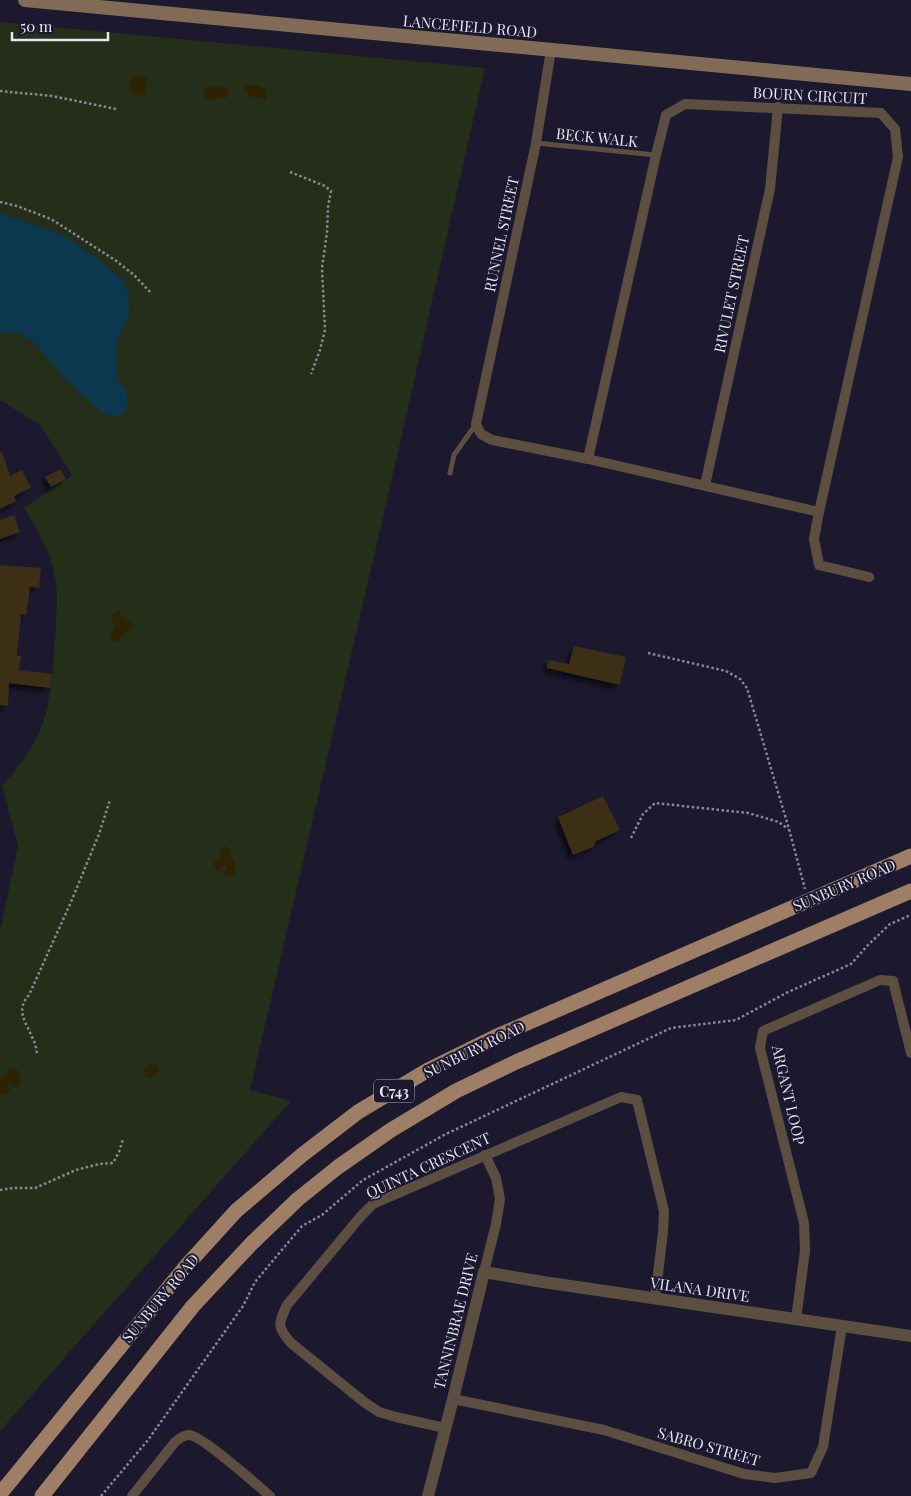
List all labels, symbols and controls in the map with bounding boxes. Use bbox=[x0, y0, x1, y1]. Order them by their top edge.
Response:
scale bar bbox=[12, 10, 109, 42]
street label: LANCEFIELD ROAD bbox=[402, 10, 538, 42]
text: 50 m bbox=[20, 16, 53, 36]
street label: BOURN CIRCUIT bbox=[752, 82, 868, 108]
street label: BECK WALK bbox=[555, 123, 639, 151]
street label: RUNNEL STREET bbox=[479, 174, 523, 294]
street label: RIVULET STREET bbox=[709, 233, 753, 355]
street label: SUNBURY ROAD bbox=[789, 854, 899, 916]
street label: SUNBURY ROAD bbox=[420, 1016, 528, 1082]
street label: ARGANT LOOP bbox=[768, 1042, 810, 1147]
road number: C743 bbox=[374, 1080, 414, 1102]
street label: QUINTA CRESCENT bbox=[362, 1127, 494, 1203]
street label: SUNBURY ROAD bbox=[117, 1249, 203, 1347]
street label: TANNINBRAE DRIVE bbox=[428, 1251, 482, 1391]
street label: VILANA DRIVE bbox=[648, 1272, 751, 1306]
street label: SABRO STREET bbox=[655, 1422, 763, 1470]

